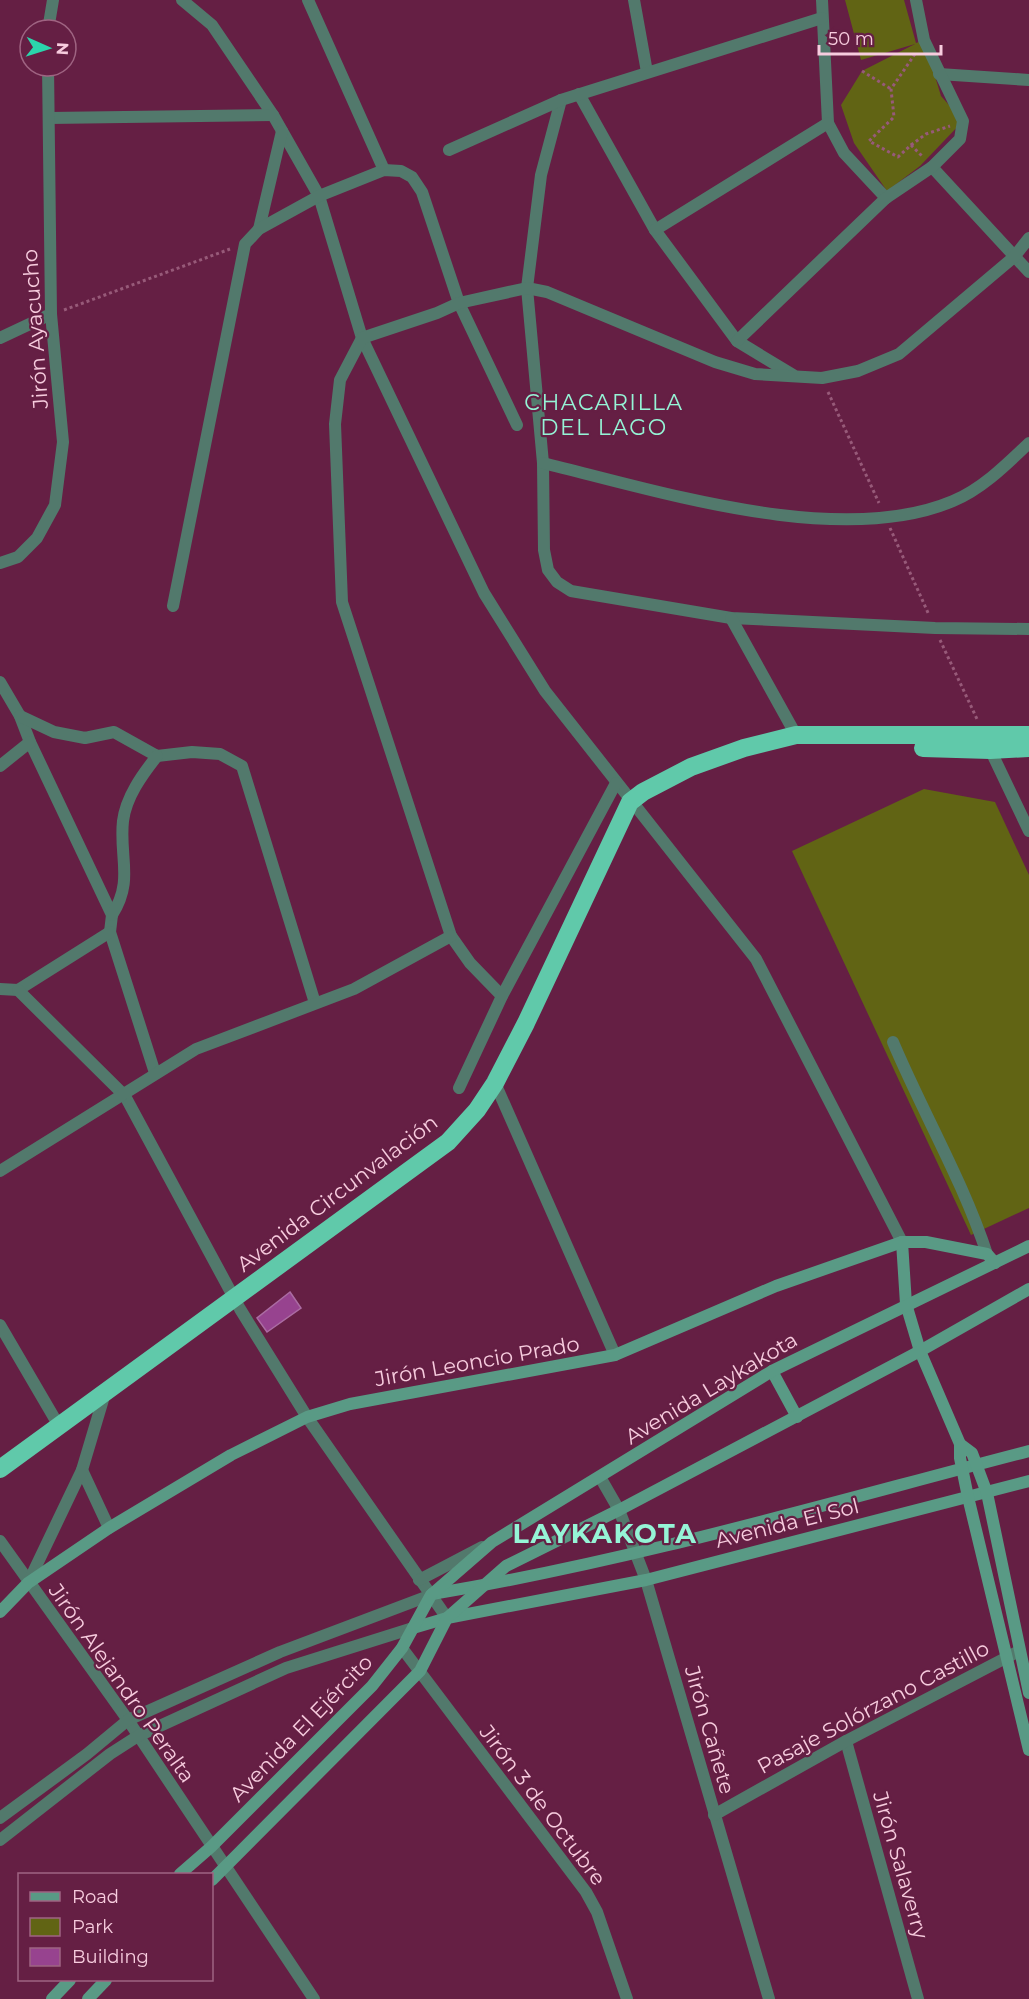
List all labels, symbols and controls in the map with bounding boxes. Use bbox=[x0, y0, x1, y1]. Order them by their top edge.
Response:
north arrow bbox=[18, 18, 78, 78]
scale bar bbox=[819, 18, 940, 56]
text: 50 m bbox=[828, 28, 874, 50]
text: N bbox=[53, 42, 72, 56]
street label: Jirón Ayacucho bbox=[17, 248, 53, 411]
district label: CHACARILLA DEL LAGO bbox=[524, 389, 684, 441]
street label: Avenida Circunvalación bbox=[232, 1109, 442, 1277]
street label: Avenida Laykakota bbox=[620, 1327, 802, 1449]
street label: Jirón Leoncio Prado bbox=[372, 1331, 581, 1391]
street label: Avenida El Sol bbox=[713, 1493, 861, 1553]
district label: LAYKAKOTA bbox=[513, 1517, 697, 1550]
street label: Jirón Alejandro Peralta bbox=[43, 1578, 200, 1787]
street label: Pasaje Solórzano Castillo bbox=[753, 1635, 993, 1779]
street label: Avenida El Ejército bbox=[224, 1649, 378, 1807]
street label: Jirón Cañete bbox=[680, 1662, 740, 1797]
street label: Jirón 3 de Octubre bbox=[474, 1719, 611, 1890]
street label: Jirón Salaverry bbox=[868, 1788, 934, 1942]
legend bbox=[18, 1873, 213, 1981]
text: Road bbox=[72, 1886, 119, 1908]
text: Park bbox=[72, 1916, 113, 1938]
text: Building bbox=[72, 1946, 149, 1968]

